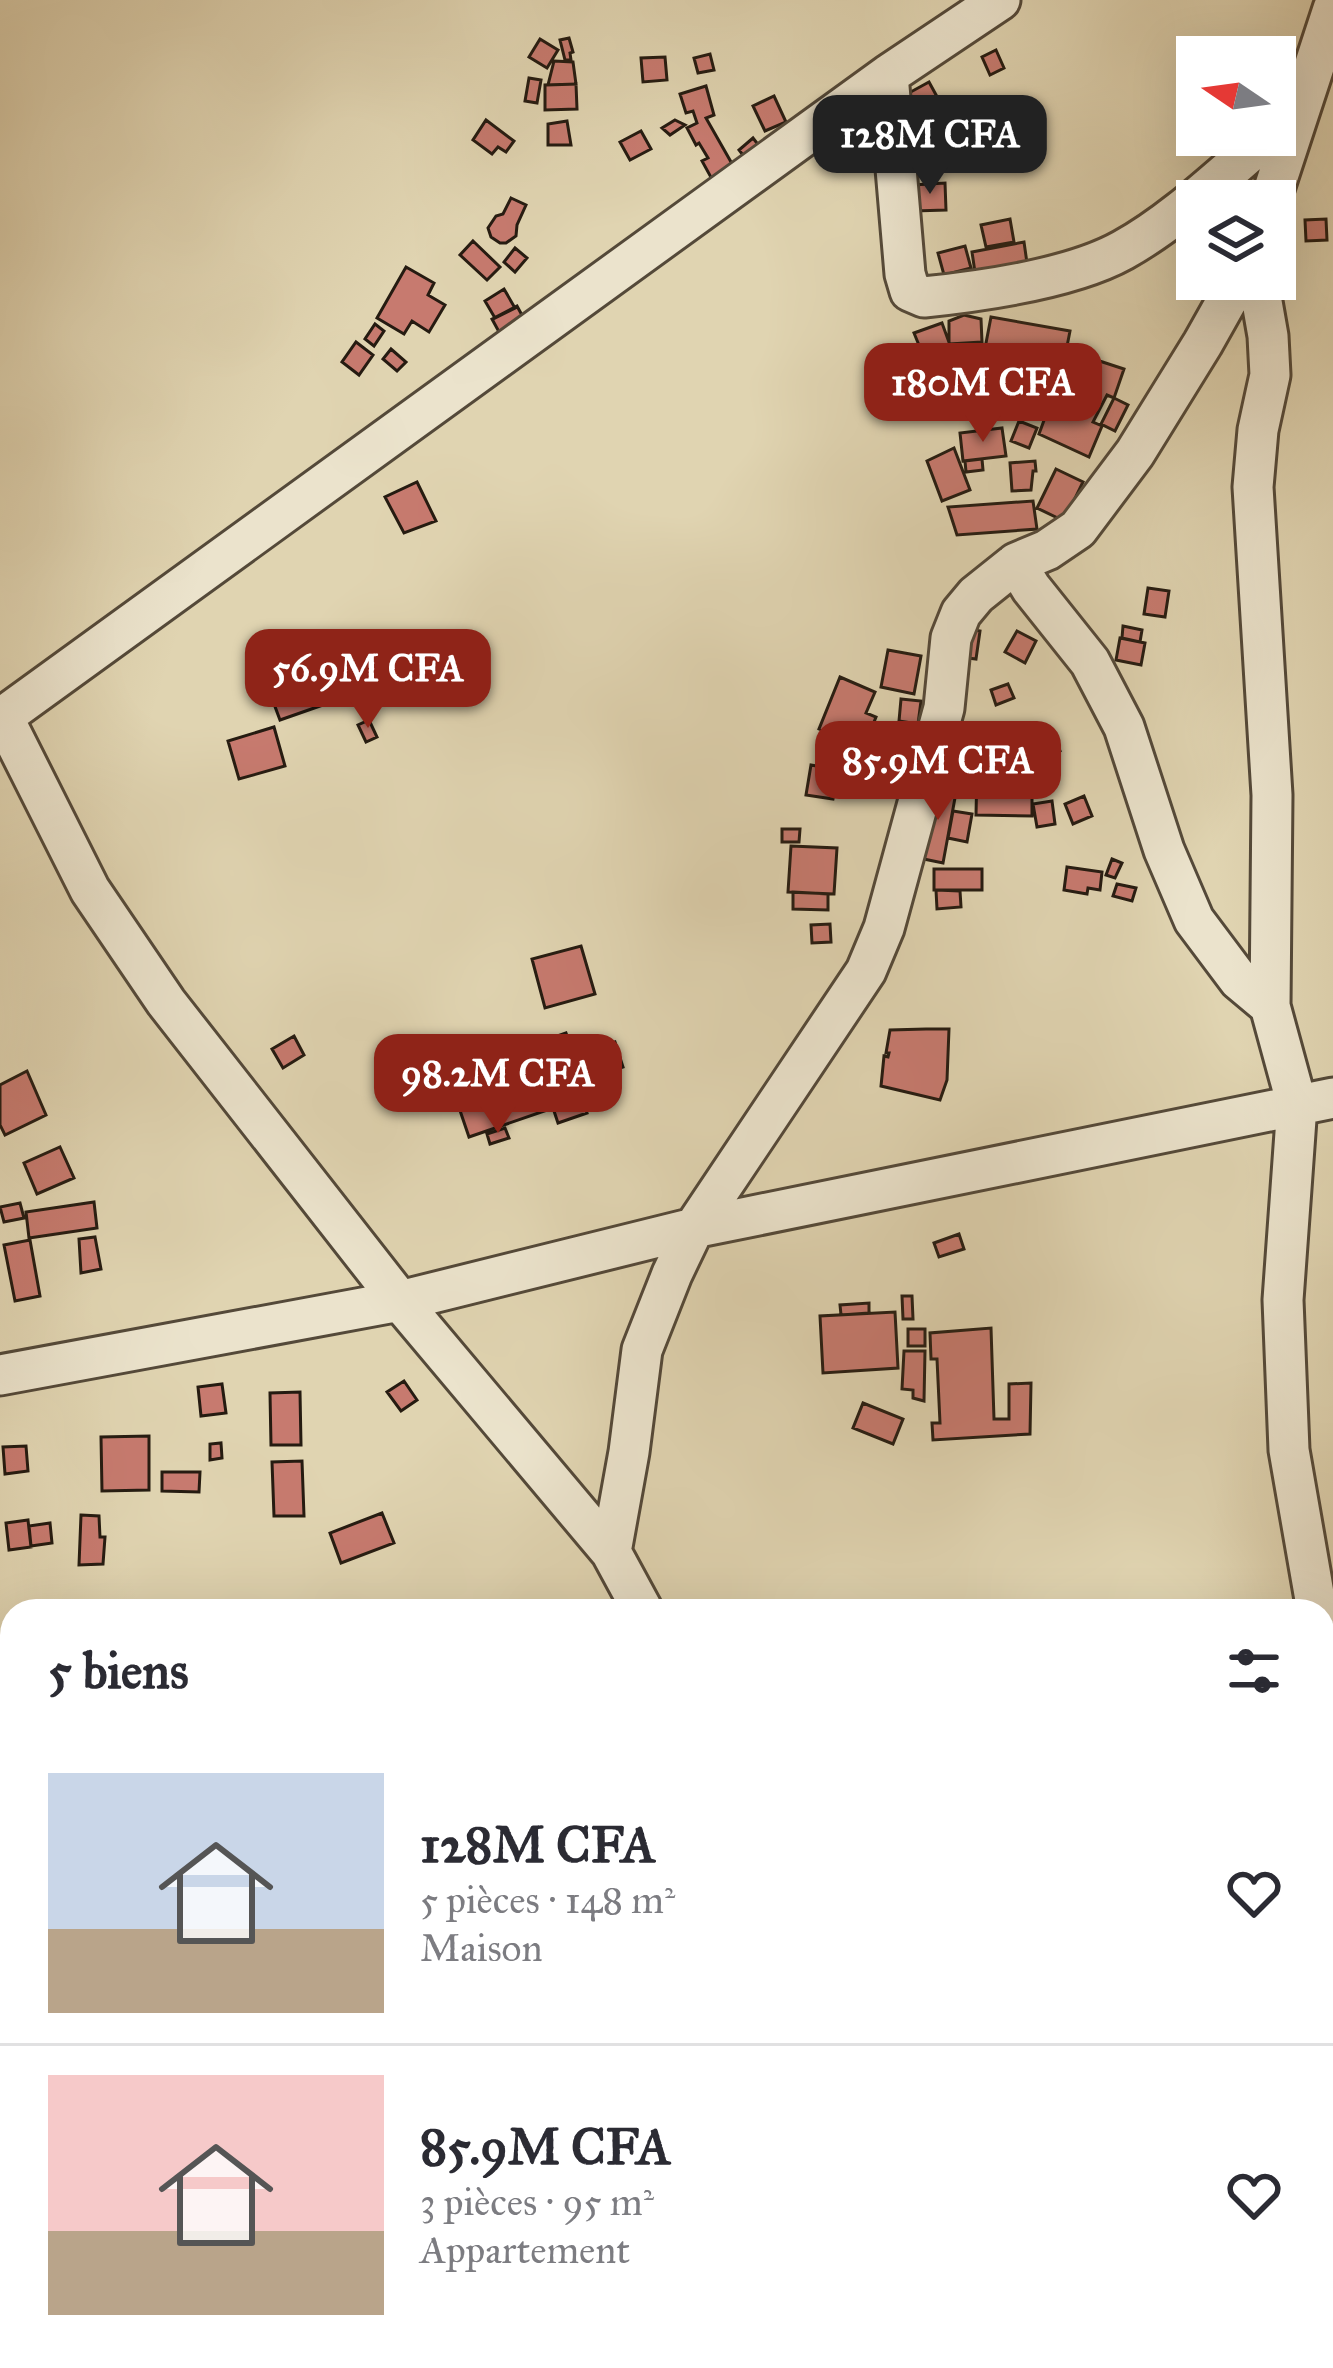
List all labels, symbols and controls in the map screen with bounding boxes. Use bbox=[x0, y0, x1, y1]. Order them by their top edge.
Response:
north arrow bbox=[1176, 36, 1296, 156]
map controls bbox=[1176, 36, 1296, 300]
pin: 128M CFA bbox=[806, 95, 1054, 197]
text: 128M CFA bbox=[840, 110, 1020, 158]
button: layers bbox=[1176, 180, 1296, 300]
pin: 180M CFA bbox=[859, 343, 1107, 445]
text: 180M CFA bbox=[891, 358, 1075, 406]
pin: 56.9M CFA bbox=[231, 629, 505, 731]
text: 56.9M CFA bbox=[272, 644, 464, 692]
pin: 85.9M CFA bbox=[801, 721, 1075, 823]
text: 85.9M CFA bbox=[842, 736, 1034, 784]
pin: 98.2M CFA bbox=[361, 1034, 635, 1136]
text: 98.2M CFA bbox=[401, 1049, 595, 1097]
icon: filters bbox=[1221, 1638, 1287, 1704]
text: 5 biens bbox=[48, 1640, 189, 1702]
text: 128M CFA bbox=[420, 1814, 656, 1876]
icon: home bbox=[144, 1821, 288, 1965]
icon: heart bbox=[1221, 1860, 1287, 1926]
text: 5 pièces · 148 m² bbox=[420, 1876, 675, 1924]
text: Maison bbox=[420, 1924, 543, 1972]
text: 85.9M CFA bbox=[420, 2116, 671, 2178]
icon: home bbox=[144, 2123, 288, 2267]
icon: heart bbox=[1221, 2162, 1287, 2228]
text: 3 pièces · 95 m² bbox=[420, 2178, 654, 2226]
text: Appartement bbox=[420, 2226, 630, 2274]

